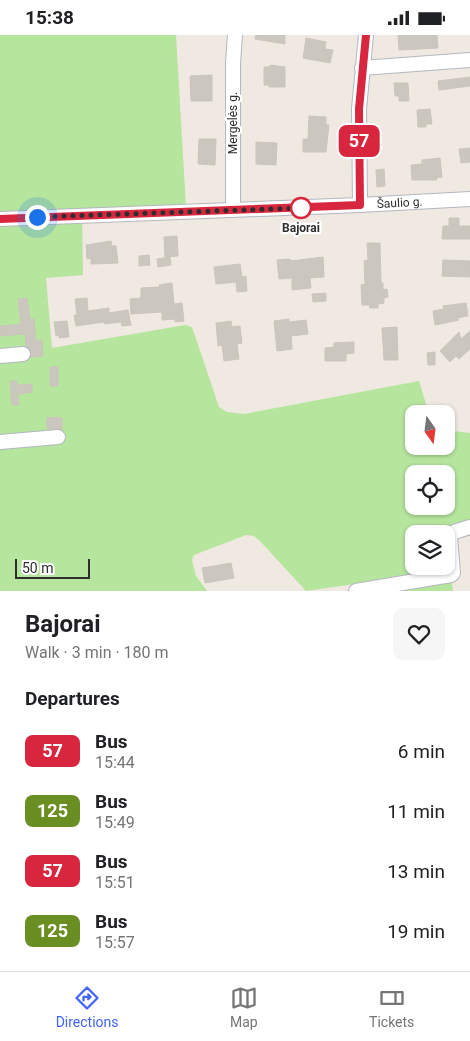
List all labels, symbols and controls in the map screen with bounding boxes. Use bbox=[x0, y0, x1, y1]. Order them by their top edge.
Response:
text: 15:38 bbox=[25, 6, 74, 29]
street label: Mergelės g. bbox=[226, 92, 240, 154]
line badge: 57 bbox=[336, 125, 382, 157]
text: 57 bbox=[349, 130, 369, 151]
street label: Šaulio g. bbox=[376, 195, 423, 211]
marker: Bajorai bbox=[290, 197, 312, 219]
your location bbox=[25, 205, 50, 230]
place label: Bajorai bbox=[282, 221, 320, 235]
north arrow bbox=[405, 405, 455, 455]
map controls bbox=[405, 405, 455, 575]
button: locate bbox=[405, 465, 455, 515]
button: layers bbox=[405, 525, 455, 575]
scale bar bbox=[15, 556, 90, 579]
text: 50 m bbox=[22, 560, 54, 576]
button: heart bbox=[393, 608, 445, 660]
text: Bajorai bbox=[25, 610, 101, 638]
text: Walk · 3 min · 180 m bbox=[25, 643, 169, 662]
text: Departures bbox=[25, 687, 120, 710]
text: Bus bbox=[95, 730, 128, 753]
text: 57 bbox=[42, 740, 63, 761]
text: 6 min bbox=[398, 740, 445, 763]
text: 15:44 bbox=[95, 753, 135, 772]
text: Bus bbox=[95, 790, 128, 813]
text: 125 bbox=[37, 800, 68, 821]
text: 11 min bbox=[387, 800, 445, 823]
text: 15:49 bbox=[95, 813, 135, 832]
text: Bus bbox=[95, 850, 128, 873]
text: 57 bbox=[42, 860, 63, 881]
text: 13 min bbox=[387, 860, 445, 883]
text: 15:51 bbox=[95, 873, 135, 892]
text: Bus bbox=[95, 910, 128, 933]
text: 125 bbox=[37, 920, 68, 941]
text: 19 min bbox=[387, 920, 445, 943]
text: 15:57 bbox=[95, 933, 135, 952]
tab: Directions bbox=[56, 984, 119, 1030]
tab: Map bbox=[230, 984, 258, 1030]
tab: Tickets bbox=[369, 984, 414, 1030]

